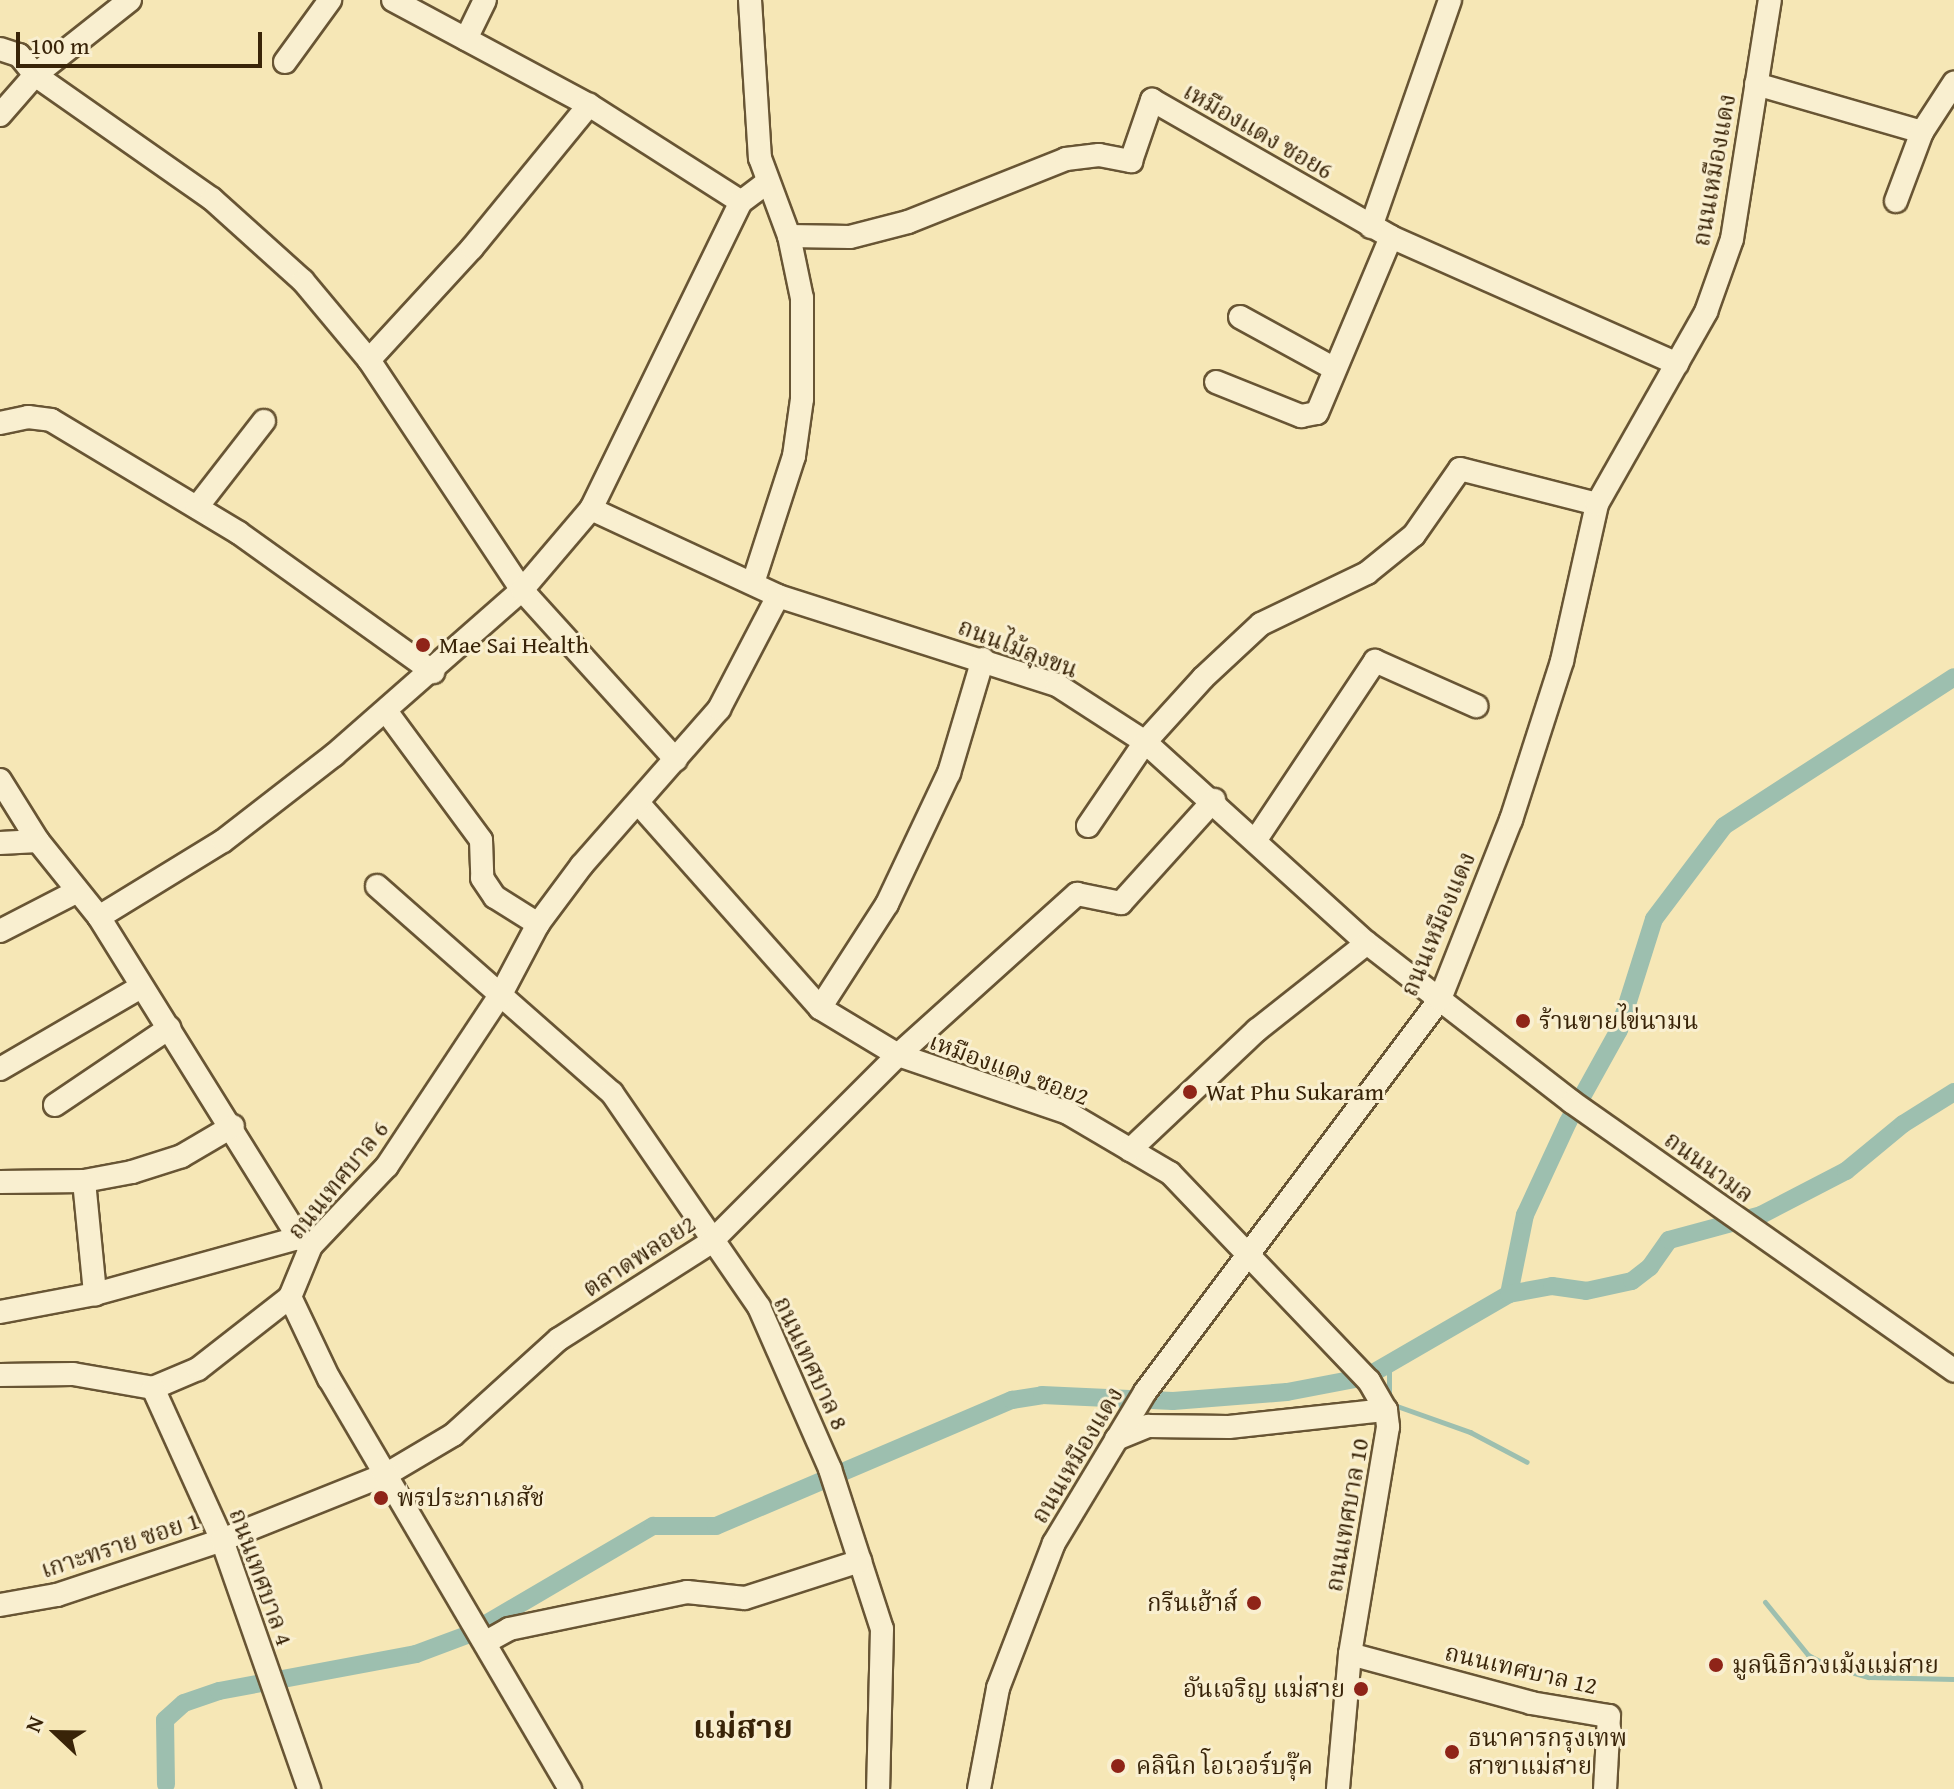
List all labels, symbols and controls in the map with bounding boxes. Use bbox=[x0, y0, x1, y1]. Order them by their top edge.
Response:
scale bar bbox=[20, 16, 266, 66]
text: 100 m bbox=[30, 28, 90, 63]
street label: เหมืองแดง ซอย6 bbox=[1178, 77, 1338, 185]
street label: ถนนเหมืองแดง bbox=[1686, 92, 1742, 248]
street label: ถนนไม้ลุงขน bbox=[954, 612, 1082, 684]
place label: Mae Sai Health bbox=[439, 631, 589, 659]
marker: Mae Sai Health bbox=[414, 636, 432, 654]
street label: ถนนเหมืองแดง bbox=[1395, 847, 1481, 1001]
place label: ร้านขายไข่นามน bbox=[1539, 1007, 1698, 1035]
marker: ร้านขายไข่นามน bbox=[1514, 1012, 1532, 1030]
street label: เหมืองแดง ซอย2 bbox=[925, 1027, 1093, 1111]
place label: Wat Phu Sukaram bbox=[1206, 1078, 1384, 1106]
marker: Wat Phu Sukaram bbox=[1181, 1083, 1199, 1101]
street label: ถนนเทศบาล 6 bbox=[282, 1115, 394, 1245]
street label: ถนนนามล bbox=[1659, 1125, 1759, 1209]
street label: ตลาดพลอย2 bbox=[577, 1209, 701, 1303]
street label: ถนนเทศบาล 8 bbox=[768, 1292, 854, 1434]
street label: ถนนเหมืองแดง bbox=[1025, 1381, 1129, 1529]
street label: ถนนเทศบาล 10 bbox=[1319, 1436, 1375, 1594]
place label: พรประภาเภสัช bbox=[397, 1484, 544, 1512]
marker: พรประภาเภสัช bbox=[372, 1489, 390, 1507]
street label: ถนนเทศบาล 4 bbox=[223, 1504, 299, 1650]
street label: เกาะทราย ซอย 1 bbox=[37, 1506, 203, 1584]
place label: กรีนเฮ้าส์ bbox=[1147, 1589, 1238, 1617]
marker: กรีนเฮ้าส์ bbox=[1245, 1594, 1263, 1612]
street label: ถนนเทศบาล 12 bbox=[1442, 1637, 1600, 1701]
place label: มูลนิธิกวงเม้งแม่สาย bbox=[1732, 1651, 1939, 1679]
marker: มูลนิธิกวงเม้งแม่สาย bbox=[1707, 1656, 1725, 1674]
place label: อันเจริญ แม่สาย bbox=[1183, 1675, 1345, 1703]
marker: อันเจริญ แม่สาย bbox=[1352, 1680, 1370, 1698]
north arrow bbox=[16, 1693, 96, 1773]
district label: แม่สาย bbox=[693, 1708, 793, 1746]
text: N bbox=[16, 1711, 51, 1737]
place label: ธนาคารกรุงเทพ สาขาแม่สาย bbox=[1468, 1724, 1627, 1780]
marker: ธนาคารกรุงเทพ สาขาแม่สาย bbox=[1443, 1743, 1461, 1761]
place label: คลินิก โอเวอร์บรุ๊ค bbox=[1136, 1752, 1313, 1780]
marker: คลินิก โอเวอร์บรุ๊ค bbox=[1107, 1755, 1129, 1777]

